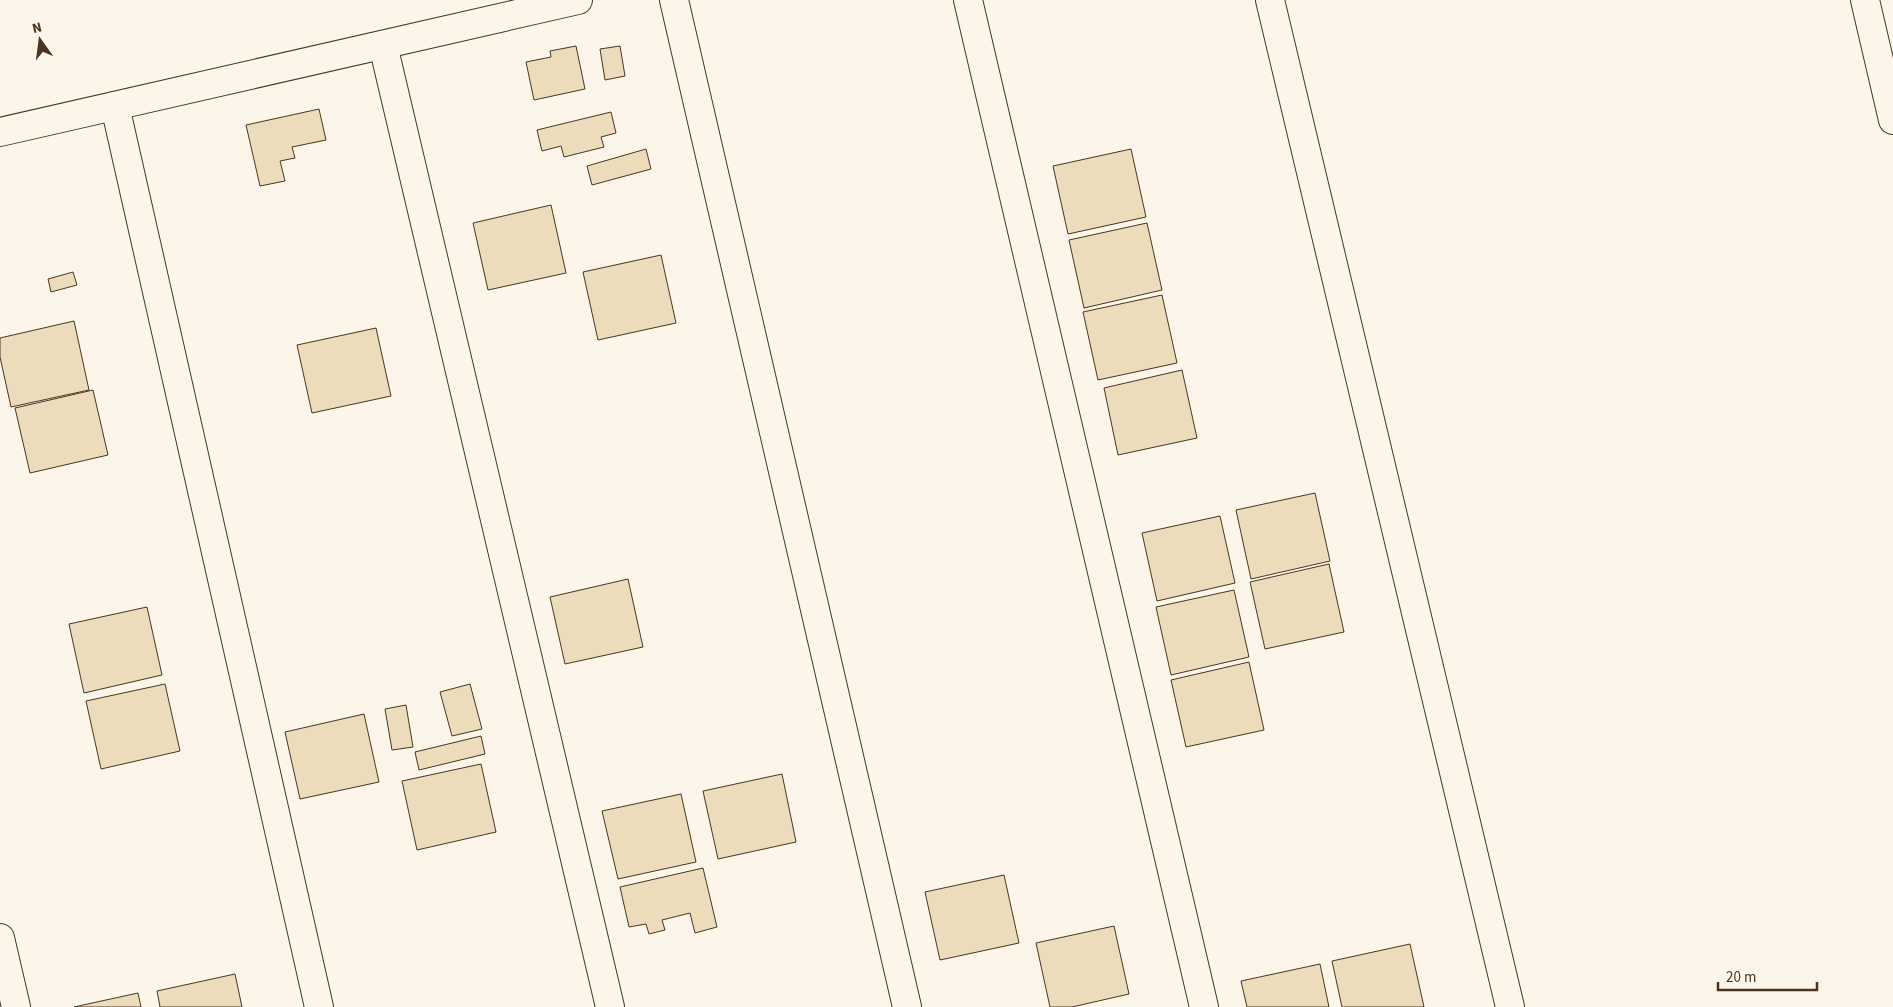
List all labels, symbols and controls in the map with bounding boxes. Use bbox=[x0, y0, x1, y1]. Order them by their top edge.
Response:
north arrow bbox=[15, 15, 65, 65]
text: N bbox=[30, 18, 44, 39]
scale bar bbox=[1718, 960, 1817, 992]
text: 20 m bbox=[1726, 967, 1756, 988]

